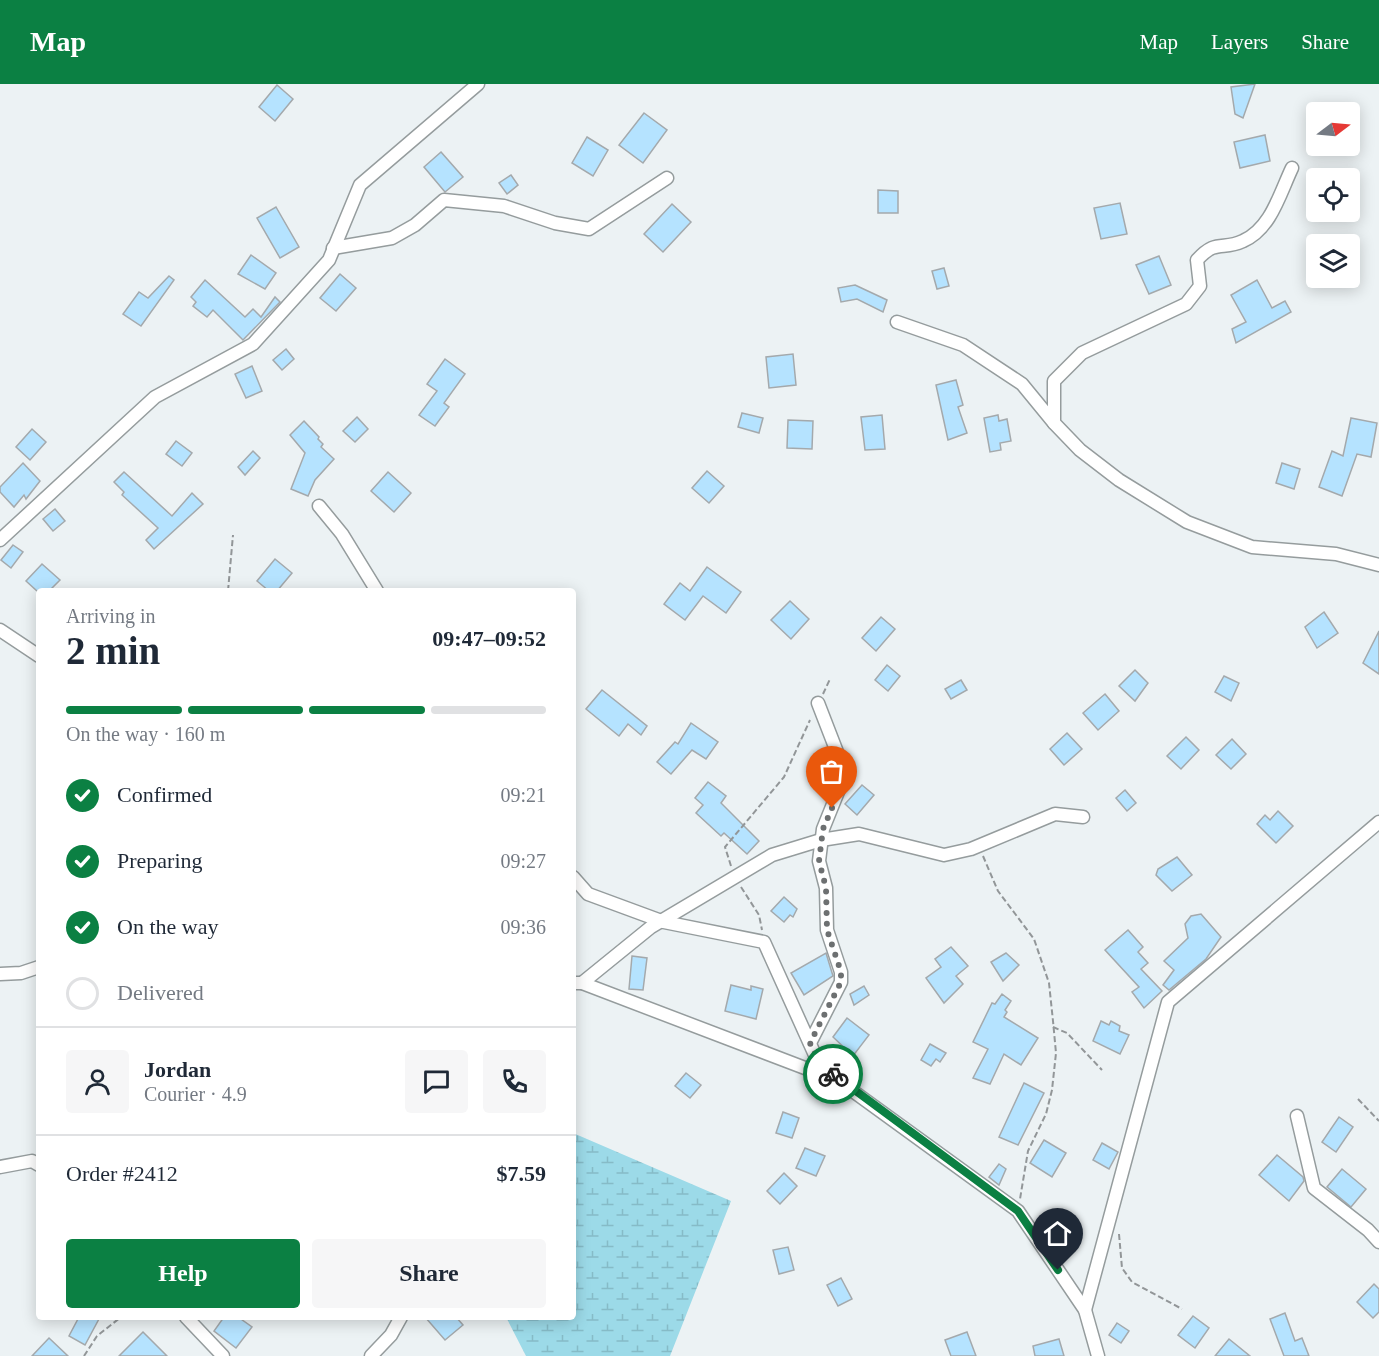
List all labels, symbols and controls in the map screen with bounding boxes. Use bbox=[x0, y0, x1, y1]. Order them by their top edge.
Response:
text: Map bbox=[30, 26, 86, 57]
text: Map bbox=[1140, 30, 1178, 54]
text: Layers bbox=[1211, 30, 1268, 54]
text: Share bbox=[1301, 30, 1349, 54]
north arrow bbox=[1306, 102, 1360, 156]
map controls bbox=[1306, 102, 1360, 288]
button: locate bbox=[1306, 168, 1360, 222]
button: layers bbox=[1306, 234, 1360, 288]
text: Arriving in bbox=[66, 605, 155, 627]
text: 09:47–09:52 bbox=[432, 626, 546, 651]
text: 2 min bbox=[66, 629, 160, 672]
text: On the way · 160 m bbox=[66, 723, 225, 745]
pin bbox=[806, 746, 857, 808]
icon: bag bbox=[815, 755, 848, 788]
icon: check bbox=[66, 779, 99, 812]
text: Confirmed bbox=[117, 782, 212, 807]
text: 09:21 bbox=[500, 784, 546, 806]
icon: check bbox=[66, 845, 99, 878]
text: Preparing bbox=[117, 848, 203, 873]
text: 09:27 bbox=[500, 850, 546, 872]
icon: check bbox=[66, 911, 99, 944]
text: On the way bbox=[117, 914, 218, 939]
text: 09:36 bbox=[500, 916, 546, 938]
text: Delivered bbox=[117, 980, 204, 1005]
courier bbox=[803, 1044, 863, 1104]
button: person bbox=[66, 1050, 129, 1113]
button: chat bbox=[405, 1050, 468, 1113]
button: phone bbox=[483, 1050, 546, 1113]
text: Jordan bbox=[144, 1057, 211, 1082]
icon: bike bbox=[817, 1058, 850, 1091]
text: Courier · 4.9 bbox=[144, 1083, 247, 1105]
text: Order #2412 bbox=[66, 1161, 178, 1186]
text: $7.59 bbox=[497, 1161, 546, 1186]
pin bbox=[1032, 1208, 1083, 1270]
icon: home bbox=[1041, 1217, 1074, 1250]
button: Help bbox=[66, 1239, 300, 1308]
button: Share bbox=[312, 1239, 546, 1308]

